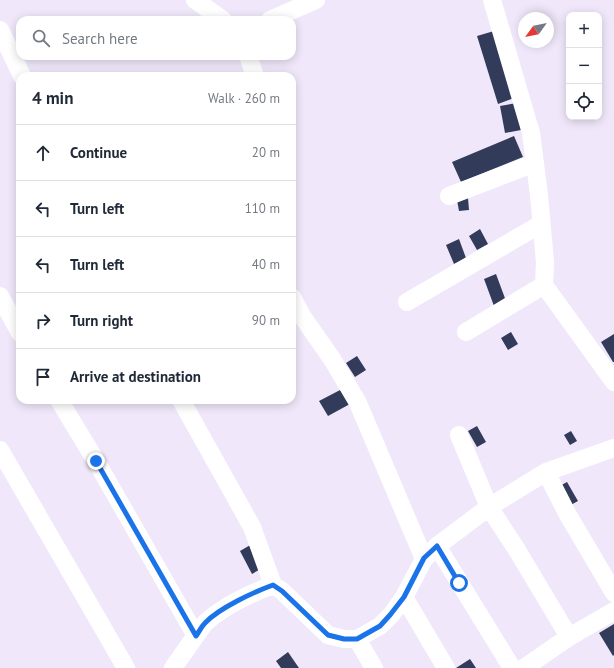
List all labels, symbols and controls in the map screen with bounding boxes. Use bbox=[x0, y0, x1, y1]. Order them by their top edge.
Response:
north arrow bbox=[518, 12, 554, 48]
map controls bbox=[566, 12, 602, 120]
button: + bbox=[566, 12, 602, 48]
search box bbox=[16, 16, 296, 60]
icon: search bbox=[30, 27, 52, 49]
text: Search here bbox=[62, 29, 138, 48]
button: − bbox=[566, 48, 602, 84]
button: locate bbox=[566, 84, 602, 120]
text: 4 min bbox=[32, 87, 73, 109]
text: Walk · 260 m bbox=[208, 90, 280, 107]
icon: ahead bbox=[32, 142, 54, 164]
text: Continue bbox=[70, 143, 127, 162]
text: 20 m bbox=[252, 144, 280, 161]
icon: left bbox=[32, 198, 54, 220]
text: Turn left bbox=[70, 199, 124, 218]
text: 110 m bbox=[245, 200, 280, 217]
icon: left bbox=[32, 254, 54, 276]
text: Turn left bbox=[70, 255, 124, 274]
text: 40 m bbox=[252, 256, 280, 273]
icon: right bbox=[32, 310, 54, 332]
text: Turn right bbox=[70, 311, 133, 330]
text: 90 m bbox=[252, 312, 280, 329]
icon: arrive bbox=[32, 366, 54, 388]
text: Arrive at destination bbox=[70, 367, 201, 386]
route end bbox=[87, 452, 105, 470]
route start bbox=[450, 574, 468, 592]

